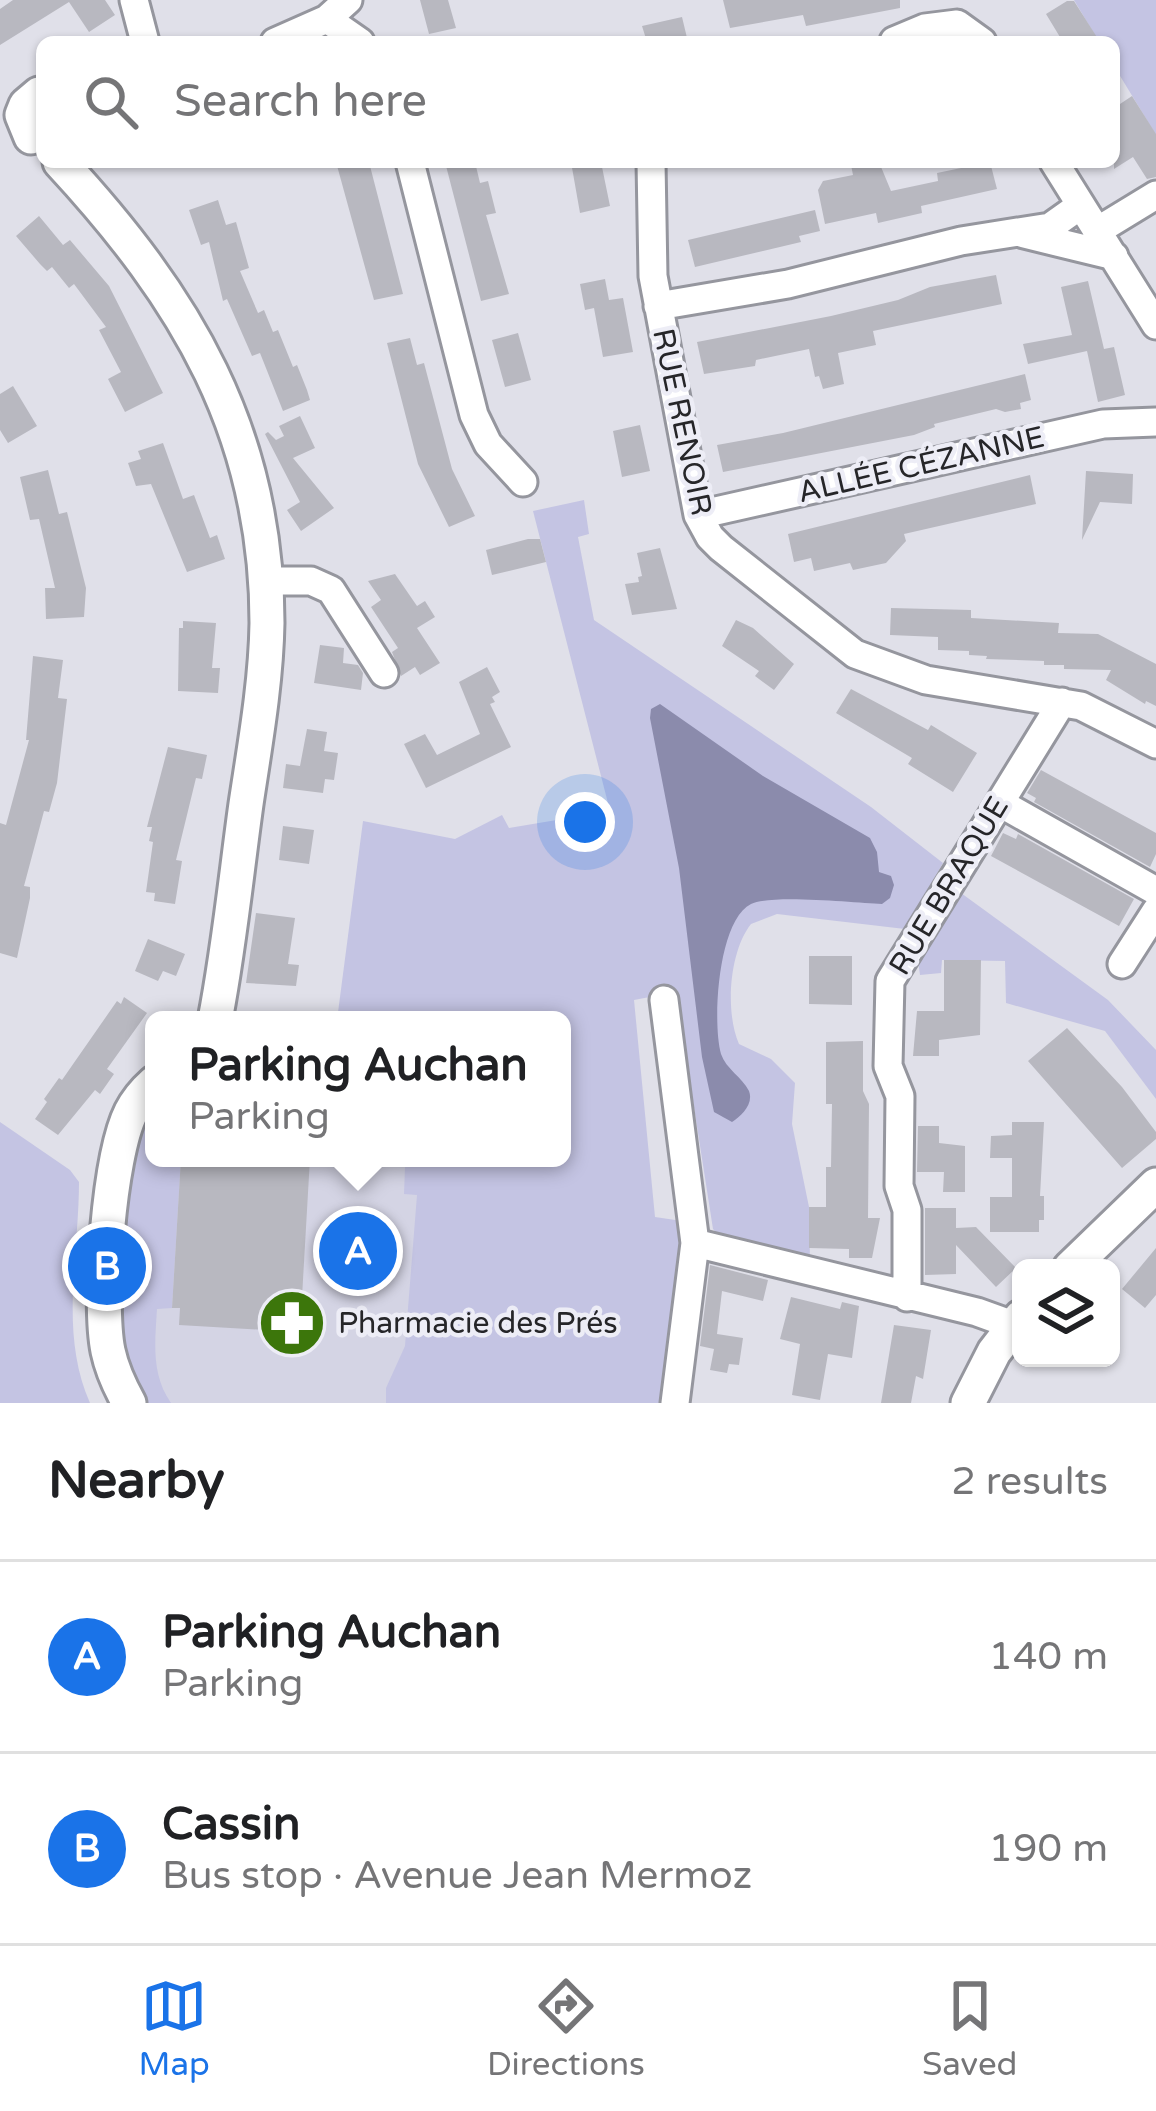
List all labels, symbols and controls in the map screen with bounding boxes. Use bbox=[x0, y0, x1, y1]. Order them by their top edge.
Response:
search box bbox=[36, 36, 1120, 168]
icon: search bbox=[78, 69, 144, 135]
text: Search here bbox=[174, 75, 427, 129]
street label: RUE RENOIR bbox=[644, 325, 720, 519]
street label: ALLÉE CÉZANNE bbox=[794, 419, 1048, 511]
street label: RUE BRAQUE bbox=[881, 790, 1017, 982]
your location bbox=[555, 792, 615, 852]
popup bbox=[145, 1011, 571, 1167]
text: Parking Auchan bbox=[188, 1039, 528, 1093]
text: Parking bbox=[188, 1093, 330, 1140]
pin: A bbox=[319, 1206, 397, 1296]
pin: B bbox=[68, 1221, 146, 1311]
map controls bbox=[1012, 1259, 1120, 1367]
button: layers bbox=[1012, 1259, 1120, 1367]
pharmacy icon: Pharmacie des Prés bbox=[257, 1288, 327, 1358]
place label: Pharmacie des Prés bbox=[338, 1305, 618, 1342]
text: Nearby bbox=[48, 1450, 225, 1512]
text: 2 results bbox=[951, 1458, 1108, 1505]
text: Parking Auchan bbox=[162, 1606, 501, 1660]
text: A bbox=[72, 1633, 102, 1680]
text: 140 m bbox=[989, 1633, 1108, 1680]
text: Parking bbox=[162, 1660, 303, 1707]
text: Cassin bbox=[162, 1798, 300, 1852]
text: B bbox=[73, 1825, 101, 1872]
text: 190 m bbox=[989, 1825, 1108, 1872]
text: Bus stop · Avenue Jean Mermoz bbox=[162, 1852, 752, 1899]
tab: Map bbox=[139, 1973, 210, 2084]
tab: Directions bbox=[487, 1973, 645, 2084]
tab: Saved bbox=[922, 1973, 1017, 2084]

